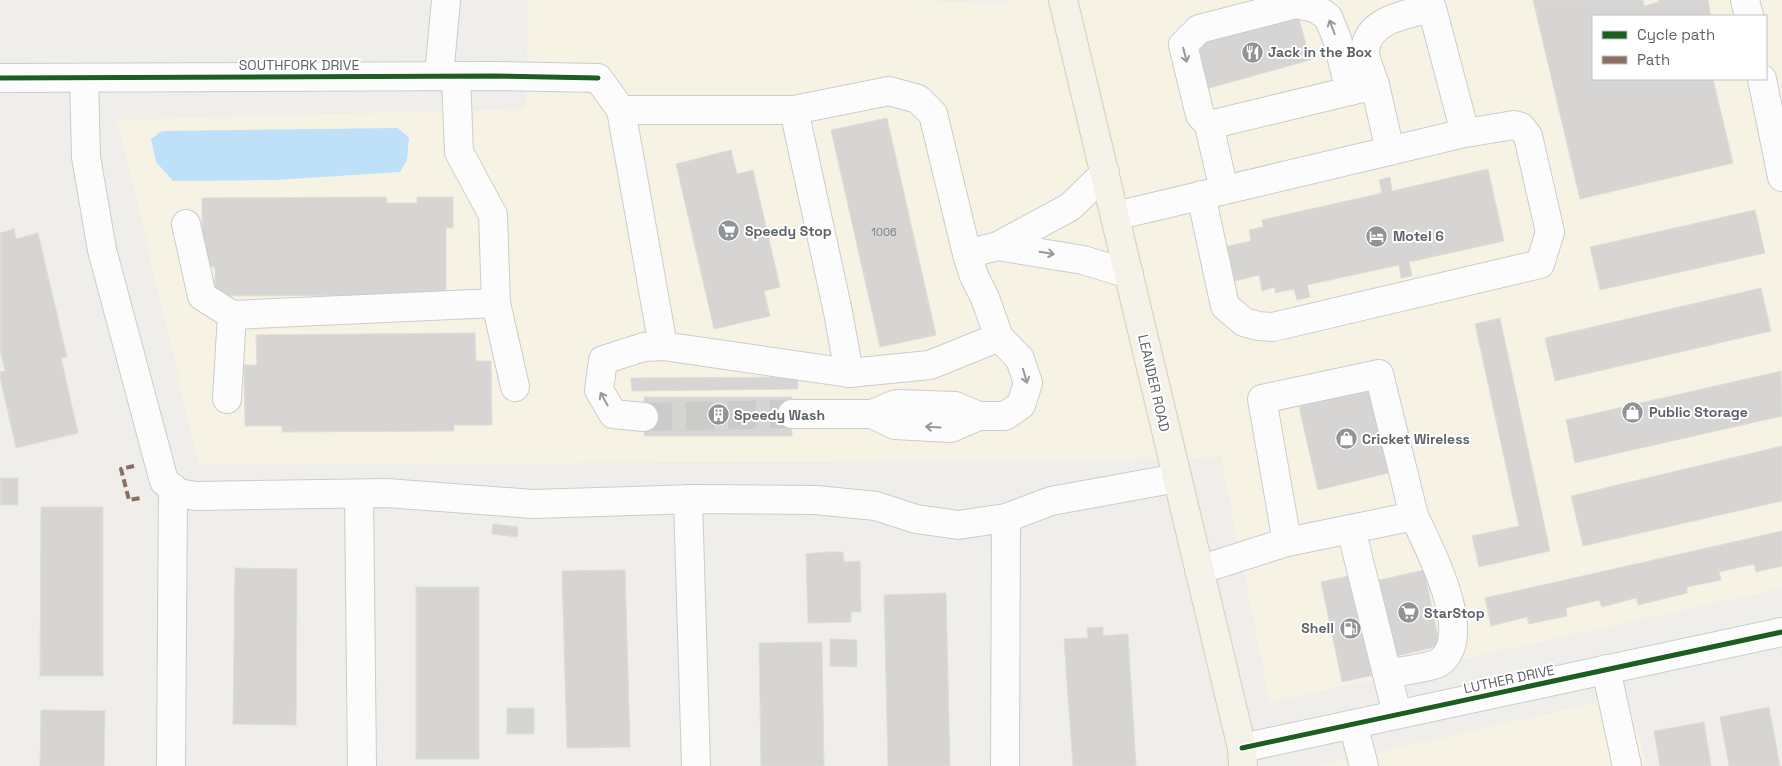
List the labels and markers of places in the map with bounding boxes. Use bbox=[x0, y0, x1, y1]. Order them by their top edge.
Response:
restaurant icon: Jack in the Box bbox=[1240, 40, 1264, 64]
place label: Jack in the Box bbox=[1268, 43, 1372, 61]
supermarket icon: Speedy Stop bbox=[717, 219, 741, 243]
place label: Speedy Stop bbox=[745, 222, 832, 240]
hotel icon: Motel 6 bbox=[1365, 224, 1389, 248]
place label: Motel 6 bbox=[1393, 227, 1444, 245]
shop icon: Public Storage bbox=[1621, 400, 1645, 424]
building icon: Speedy Wash bbox=[706, 403, 730, 427]
place label: Public Storage bbox=[1649, 403, 1748, 421]
place label: Speedy Wash bbox=[734, 406, 825, 424]
shop icon: Cricket Wireless bbox=[1334, 427, 1358, 451]
place label: Cricket Wireless bbox=[1362, 430, 1470, 448]
supermarket icon: StarStop bbox=[1396, 601, 1420, 625]
place label: StarStop bbox=[1424, 604, 1485, 622]
fuel station icon: Shell bbox=[1338, 616, 1362, 640]
place label: Shell bbox=[1301, 619, 1334, 637]

